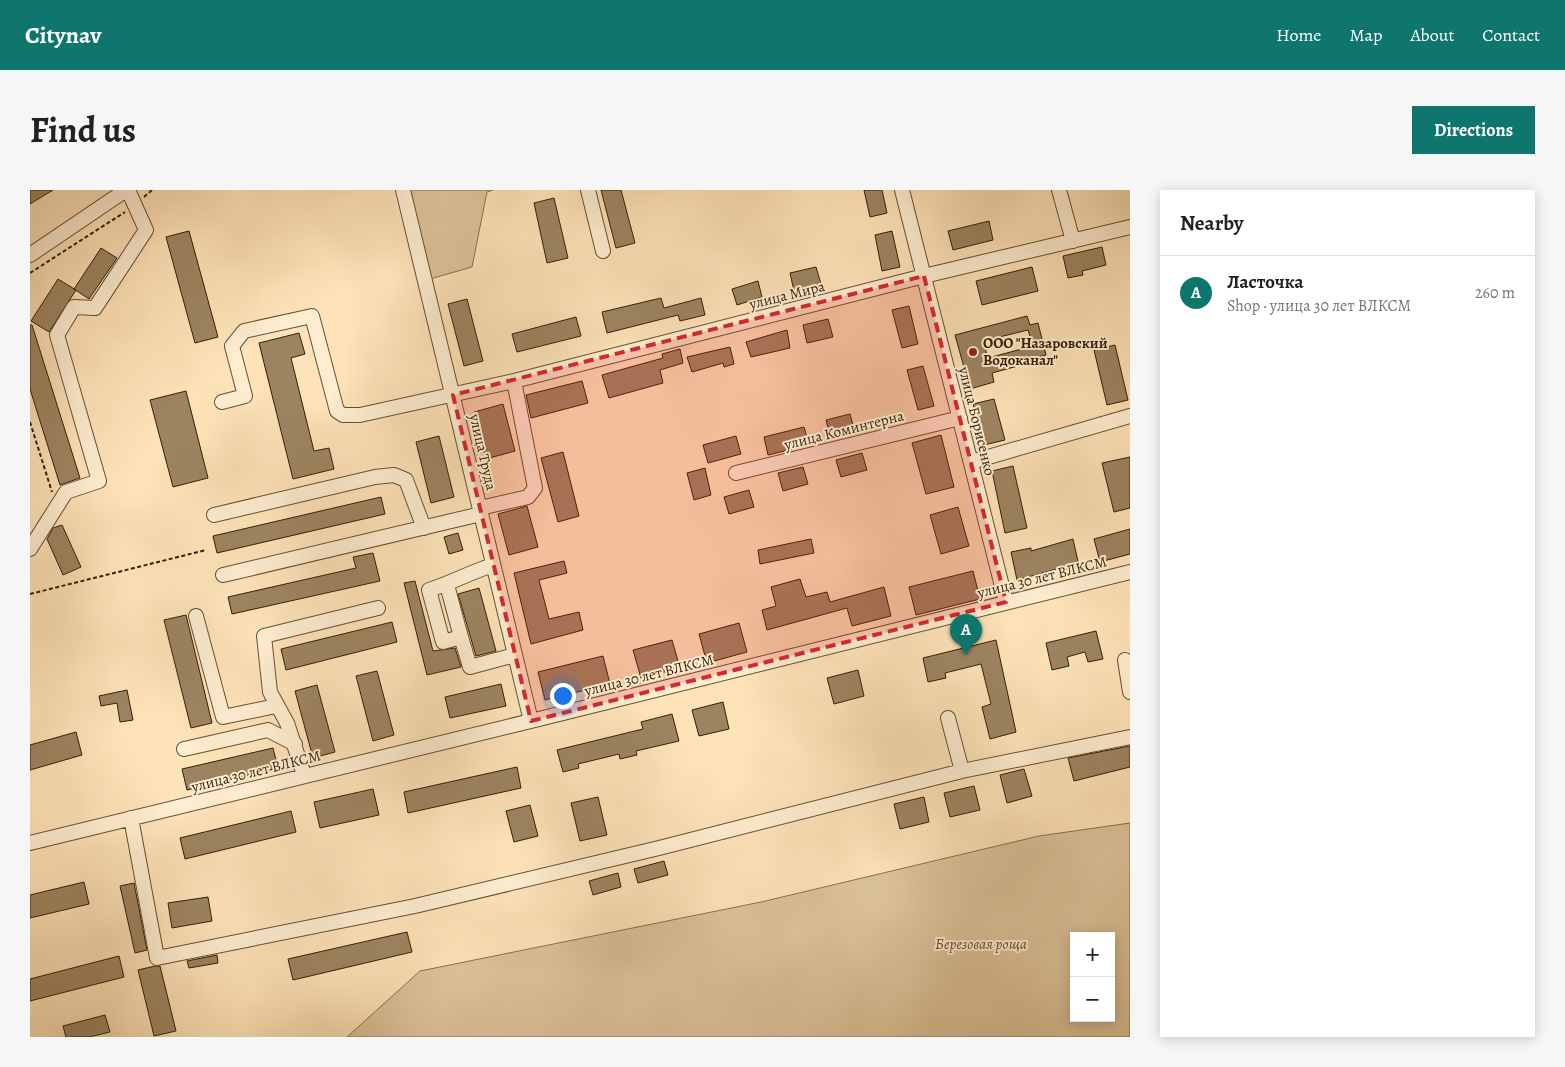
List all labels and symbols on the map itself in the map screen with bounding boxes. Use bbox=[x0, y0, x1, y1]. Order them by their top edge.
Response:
street label: улица Мира bbox=[746, 276, 827, 314]
place label: ООО "Назаровский Водоканал" bbox=[983, 333, 1108, 370]
marker: ООО "Назаровский Водоканал" bbox=[967, 346, 979, 358]
street label: улица Борисенко bbox=[954, 364, 1000, 477]
street label: улица Коминтерна bbox=[781, 405, 906, 455]
street label: улица Труда bbox=[464, 411, 502, 492]
street label: улица 30 лет ВЛКСМ bbox=[974, 551, 1109, 603]
pin: A bbox=[950, 614, 982, 655]
street label: улица 30 лет ВЛКСМ bbox=[581, 649, 716, 701]
your location bbox=[550, 683, 576, 709]
street label: улица 30 лет ВЛКСМ bbox=[188, 745, 323, 797]
park label: Березовая роща bbox=[935, 934, 1027, 954]

